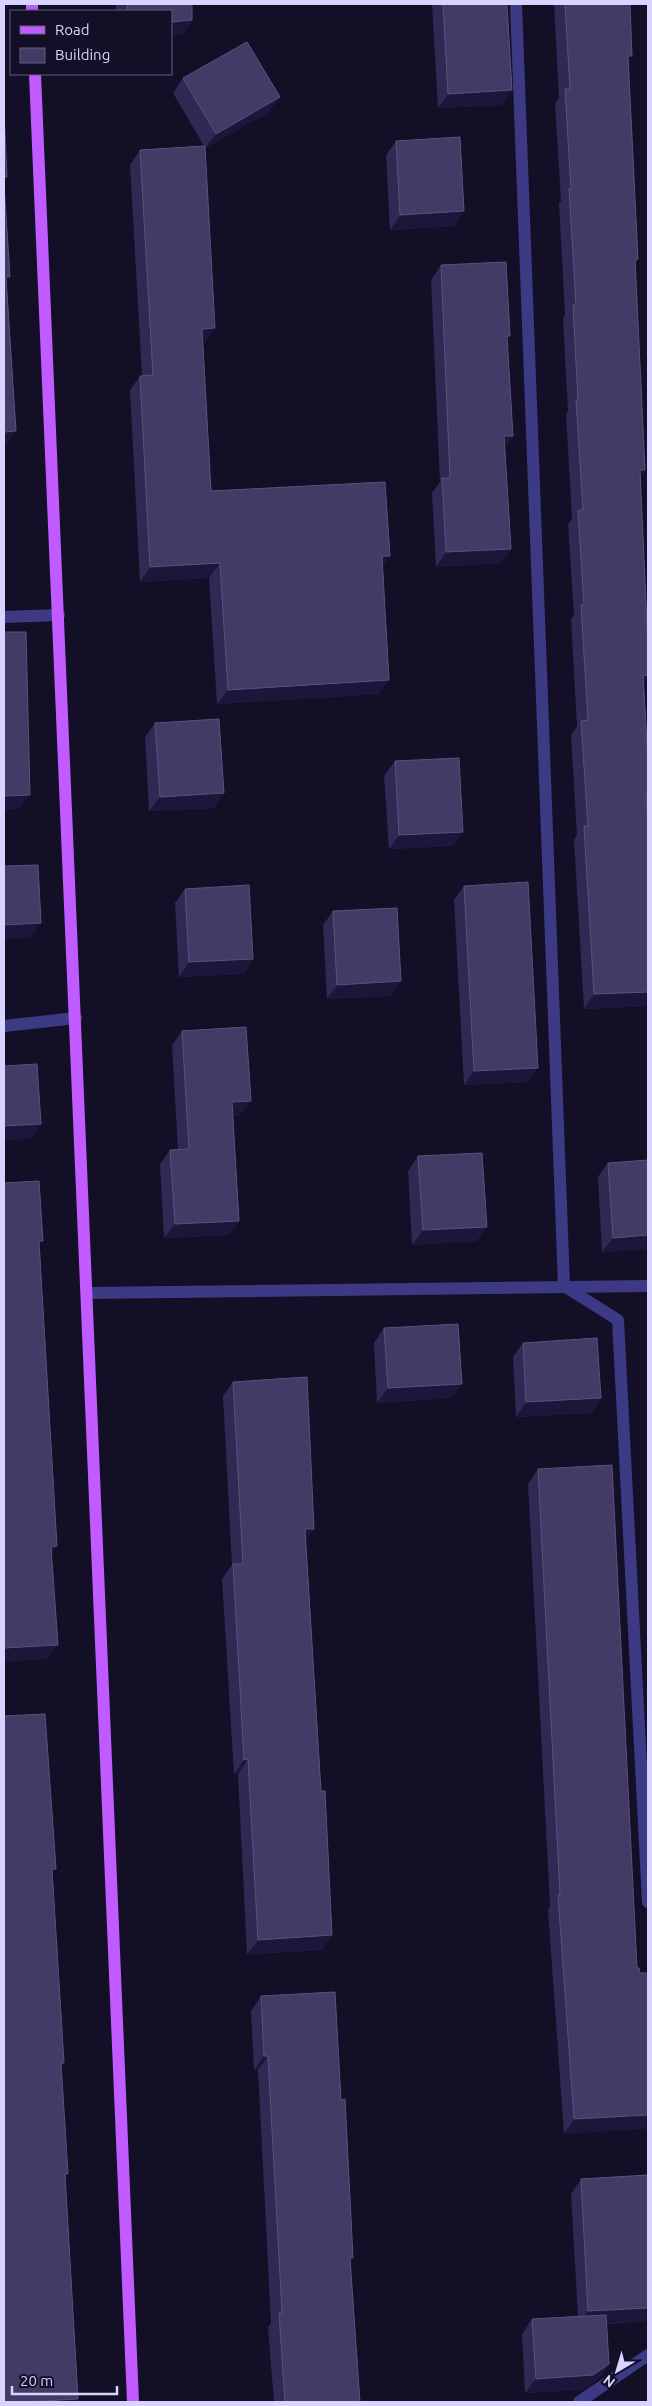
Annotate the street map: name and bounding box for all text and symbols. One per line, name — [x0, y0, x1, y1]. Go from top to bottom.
legend — [10, 10, 172, 75]
text: Road — [55, 21, 90, 38]
text: Building — [55, 46, 110, 63]
north arrow — [592, 2346, 642, 2396]
scale bar — [12, 2364, 118, 2396]
text: 20 m — [20, 2372, 53, 2389]
text: N — [600, 2372, 618, 2391]

